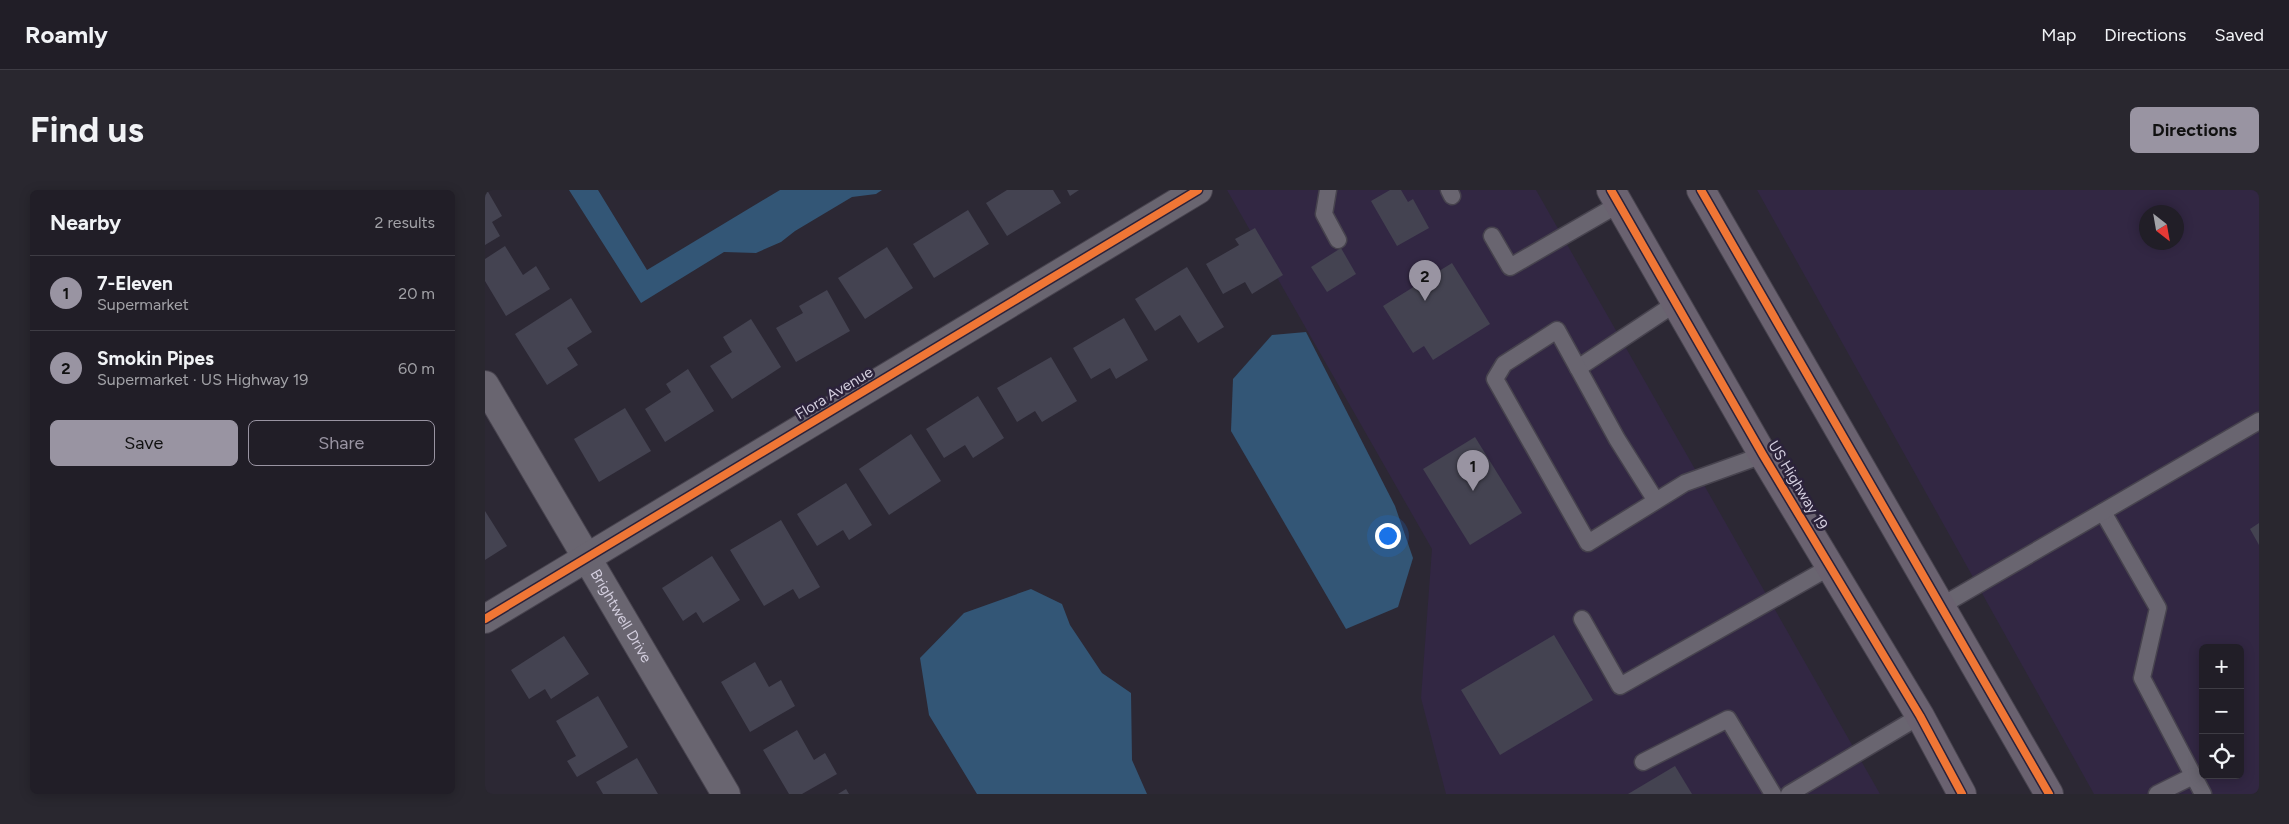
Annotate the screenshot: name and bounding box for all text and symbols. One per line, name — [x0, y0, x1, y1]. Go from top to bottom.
text: Roamly — [25, 20, 108, 49]
text: Map — [2041, 24, 2076, 46]
text: Directions — [2104, 24, 2186, 46]
text: Saved — [2214, 24, 2264, 46]
button: Directions — [2130, 107, 2259, 153]
text: Find us — [30, 109, 144, 151]
north arrow — [2139, 205, 2184, 250]
text: Nearby — [50, 210, 121, 235]
text: 2 results — [375, 213, 435, 232]
pin: 2 — [1409, 260, 1441, 301]
text: 7-Eleven — [97, 272, 173, 295]
text: 1 — [63, 284, 69, 303]
text: 20 m — [398, 284, 435, 303]
text: Supermarket — [97, 295, 189, 314]
text: Smokin Pipes — [97, 347, 214, 370]
text: 2 — [61, 359, 71, 378]
text: 60 m — [398, 359, 435, 378]
street label: Flora Avenue — [792, 363, 876, 423]
text: Supermarket · US Highway 19 — [97, 370, 308, 389]
button: Save — [50, 420, 238, 466]
button: Share — [248, 420, 435, 466]
street label: US Highway 19 — [1764, 437, 1832, 533]
pin: 1 — [1457, 450, 1489, 491]
your location — [1375, 523, 1401, 549]
street label: Brightwell Drive — [587, 566, 656, 666]
map controls — [2199, 644, 2244, 779]
button: + — [2199, 644, 2244, 689]
button: − — [2199, 689, 2244, 734]
button: locate — [2199, 734, 2244, 779]

